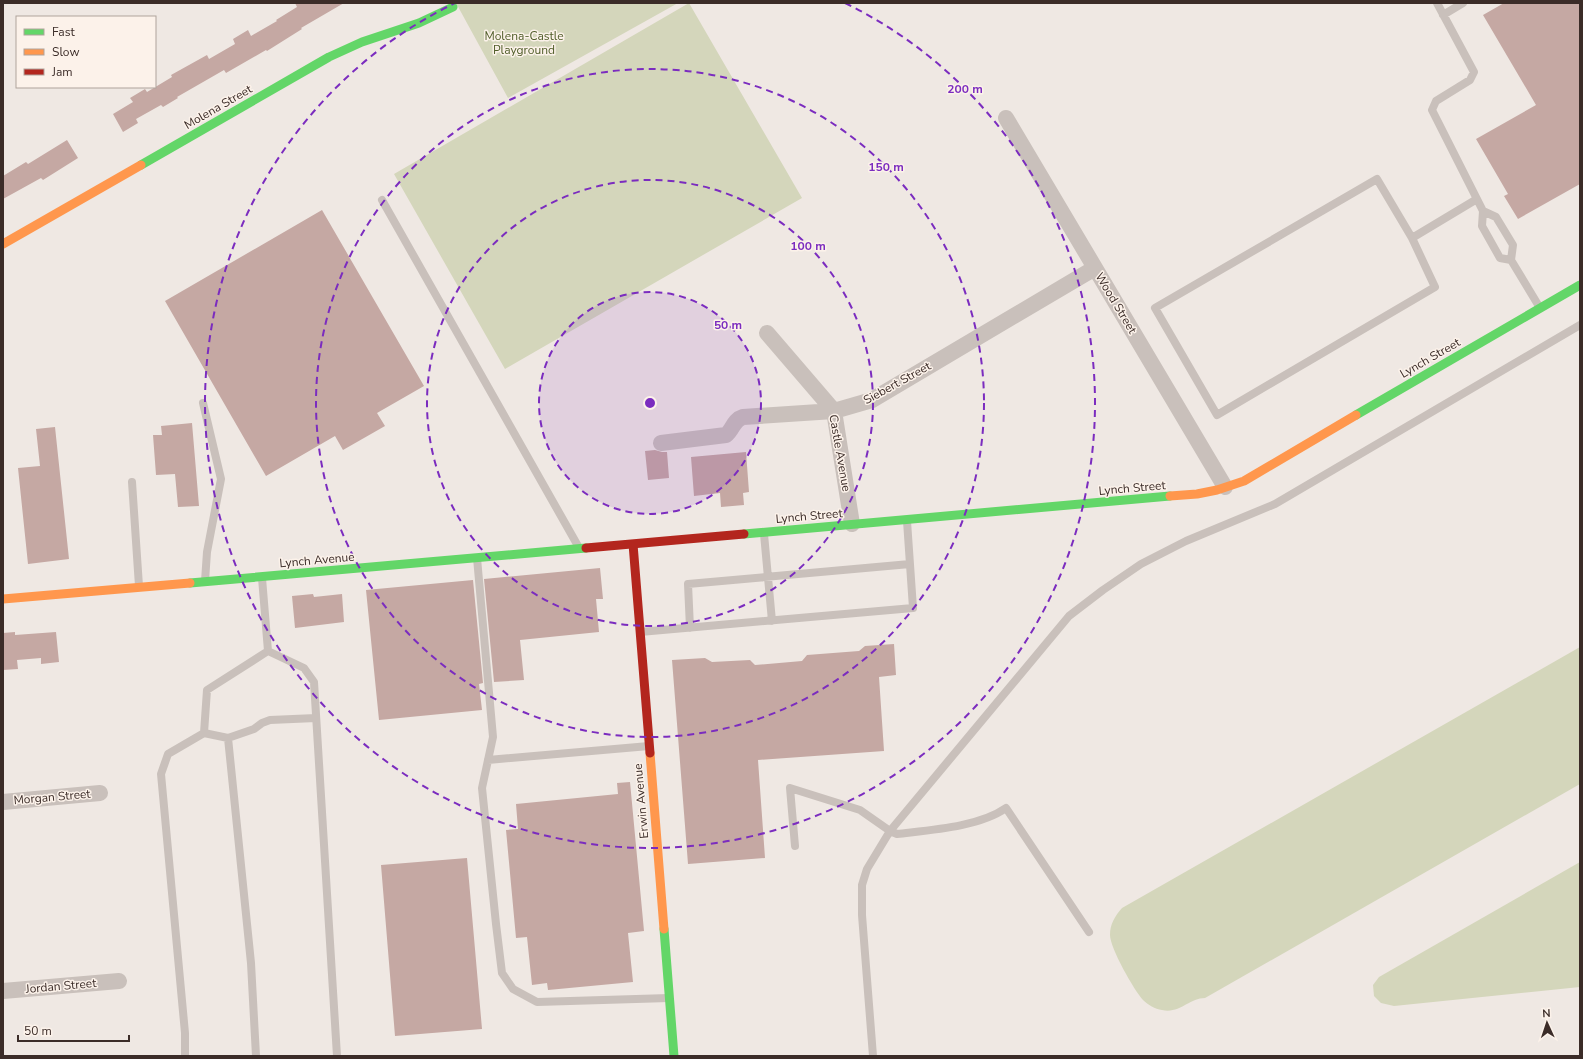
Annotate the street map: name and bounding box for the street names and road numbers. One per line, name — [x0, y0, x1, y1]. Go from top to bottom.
street label: Molena Street — [181, 81, 256, 133]
street label: Wood Street — [1091, 269, 1141, 337]
street label: Lynch Street — [1397, 334, 1464, 382]
street label: Siebert Street — [861, 358, 934, 408]
street label: Castle Avenue — [825, 413, 855, 493]
street label: Lynch Street — [1098, 477, 1167, 499]
street label: Lynch Street — [775, 505, 844, 527]
street label: Lynch Avenue — [279, 549, 355, 571]
street label: Erwin Avenue — [630, 763, 652, 839]
street label: Morgan Street — [13, 786, 92, 808]
street label: Jordan Street — [24, 975, 98, 997]

